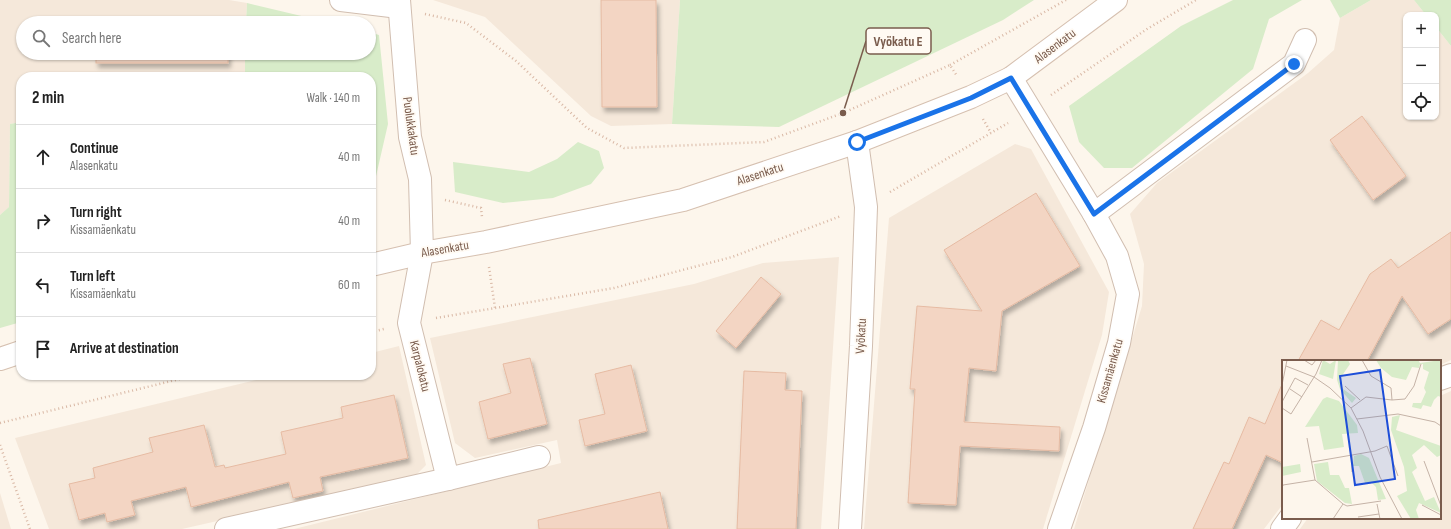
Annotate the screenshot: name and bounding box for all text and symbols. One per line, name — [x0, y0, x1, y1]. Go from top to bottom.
map controls — [1403, 12, 1439, 120]
button: + — [1403, 12, 1439, 48]
search box — [16, 16, 376, 60]
street label: Alasenkatu — [1030, 25, 1079, 67]
icon: search — [30, 27, 52, 49]
callout: Vyökatu E — [866, 28, 931, 54]
text: Search here — [62, 29, 122, 48]
text: Vyökatu E — [873, 33, 923, 50]
button: − — [1403, 48, 1439, 84]
route end — [1285, 55, 1303, 73]
button: locate — [1403, 84, 1439, 120]
text: 2 min — [32, 88, 64, 108]
text: Walk · 140 m — [307, 90, 360, 106]
street label: Puolukkakatu — [399, 96, 423, 156]
route start — [848, 133, 866, 151]
text: Continue — [70, 139, 119, 158]
icon: ahead — [32, 146, 54, 168]
text: 40 m — [338, 149, 360, 165]
text: Alasenkatu — [70, 158, 118, 174]
street label: Alasenkatu — [734, 159, 785, 189]
text: Turn right — [70, 203, 122, 222]
icon: right — [32, 210, 54, 232]
text: 40 m — [338, 213, 360, 229]
text: Kissamäenkatu — [70, 222, 136, 238]
street label: Alasenkatu — [419, 237, 470, 261]
text: Turn left — [70, 267, 115, 286]
icon: left — [32, 274, 54, 296]
text: 60 m — [338, 277, 360, 293]
text: Kissamäenkatu — [70, 286, 136, 302]
street label: Vyökatu — [852, 318, 870, 354]
street label: Kissamäenkatu — [1093, 337, 1127, 405]
icon: arrive — [32, 338, 54, 360]
text: Arrive at destination — [70, 339, 179, 358]
street label: Karpalokatu — [406, 339, 434, 393]
inset map — [1282, 360, 1441, 519]

